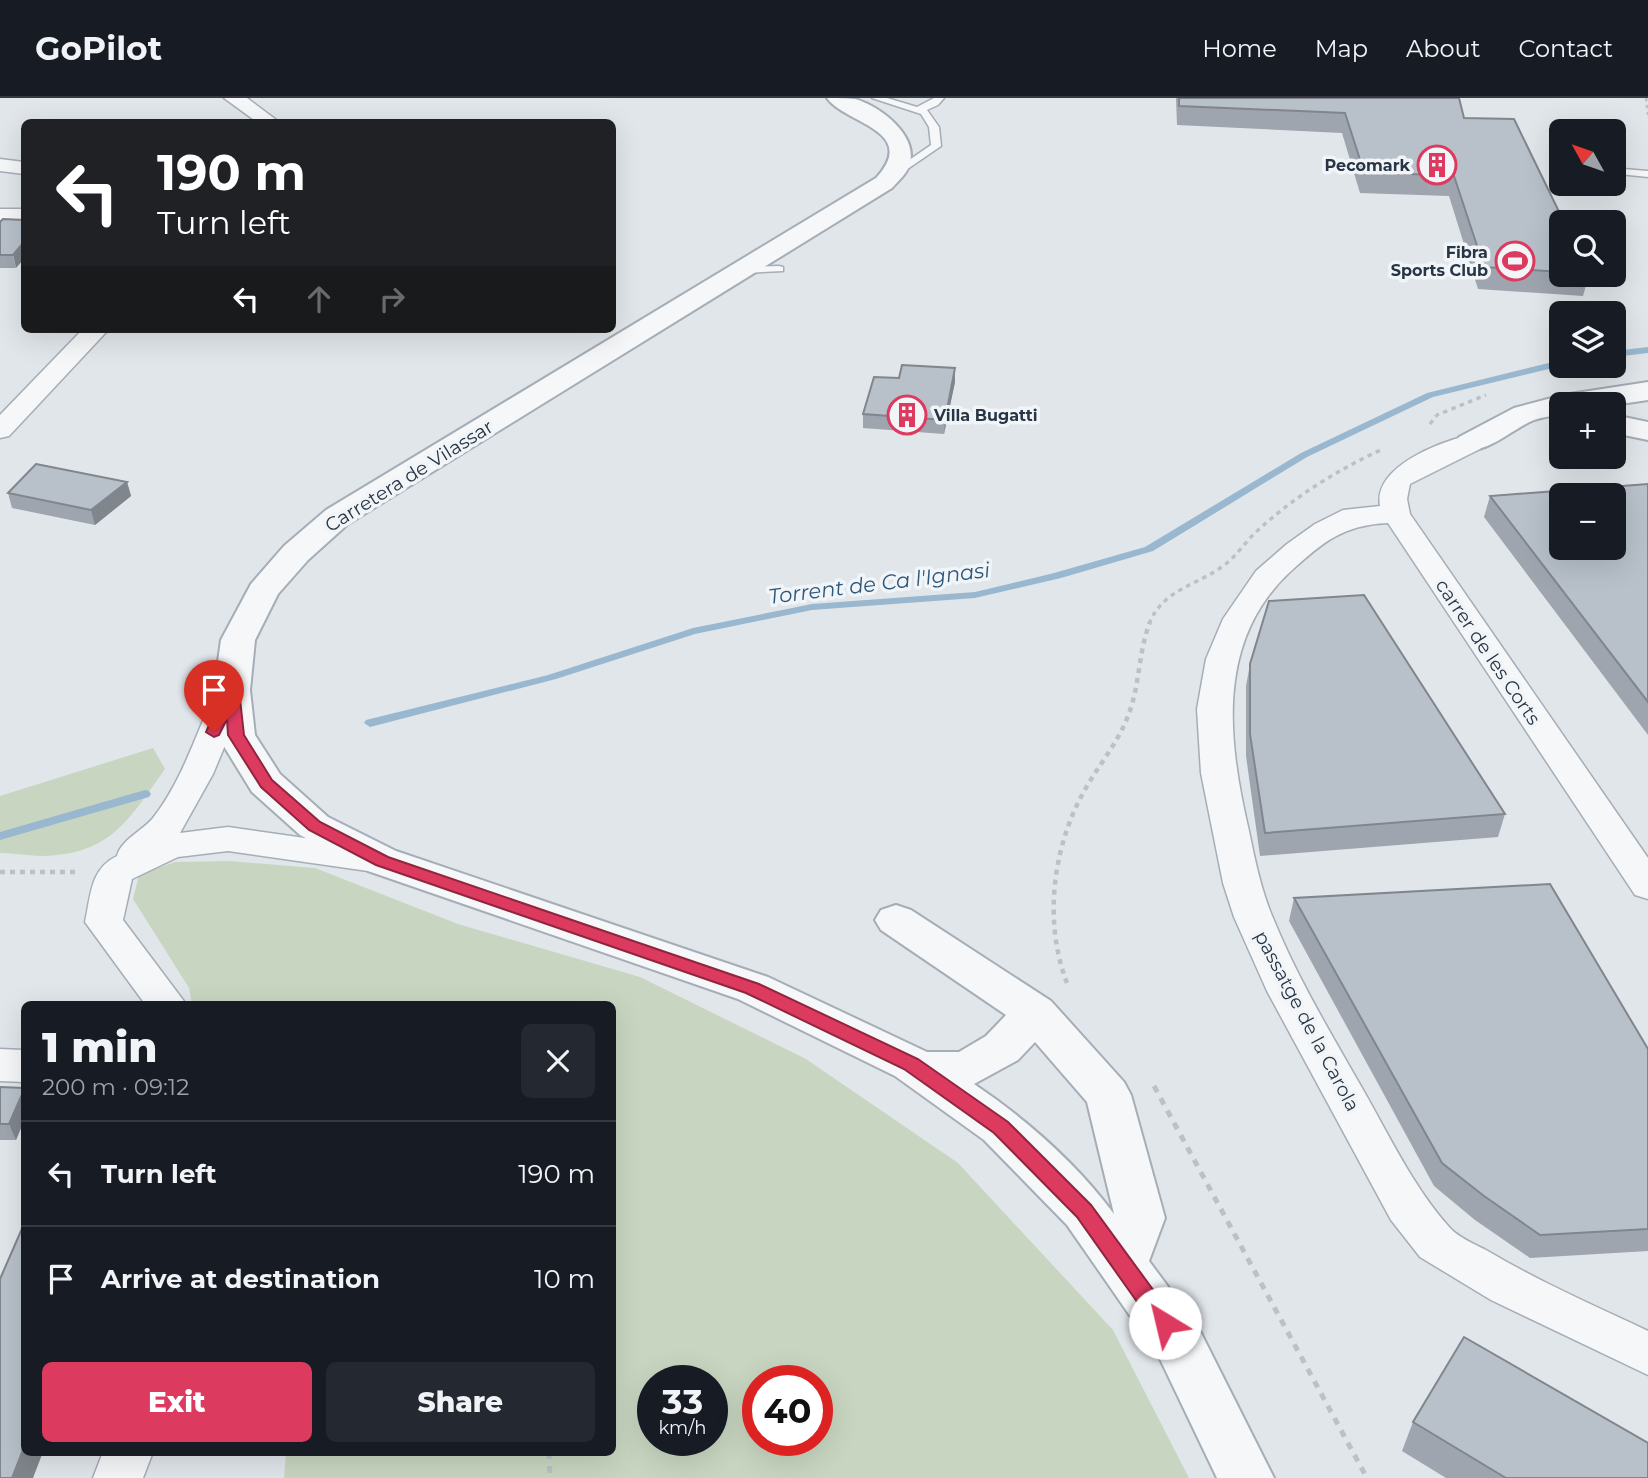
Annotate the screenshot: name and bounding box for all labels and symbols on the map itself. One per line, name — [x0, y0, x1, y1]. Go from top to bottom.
north arrow — [1549, 119, 1626, 196]
building icon: Pecomark — [1416, 144, 1458, 186]
place label: Pecomark — [1325, 156, 1411, 175]
sports icon: Fibra Sports Club — [1494, 240, 1536, 282]
place label: Fibra Sports Club — [1391, 243, 1488, 280]
building icon: Villa Bugatti — [886, 394, 928, 436]
place label: Villa Bugatti — [933, 406, 1038, 425]
street label: Carretera de Vilassar — [321, 415, 497, 537]
water label: Torrent de Ca l'Ignasi — [767, 557, 992, 609]
street label: carrer de les Corts — [1431, 575, 1545, 729]
pin — [184, 660, 244, 732]
street label: passatge de la Carola — [1250, 927, 1364, 1115]
position arrow — [1128, 1286, 1202, 1360]
speed limit sign: 40 — [742, 1365, 833, 1456]

